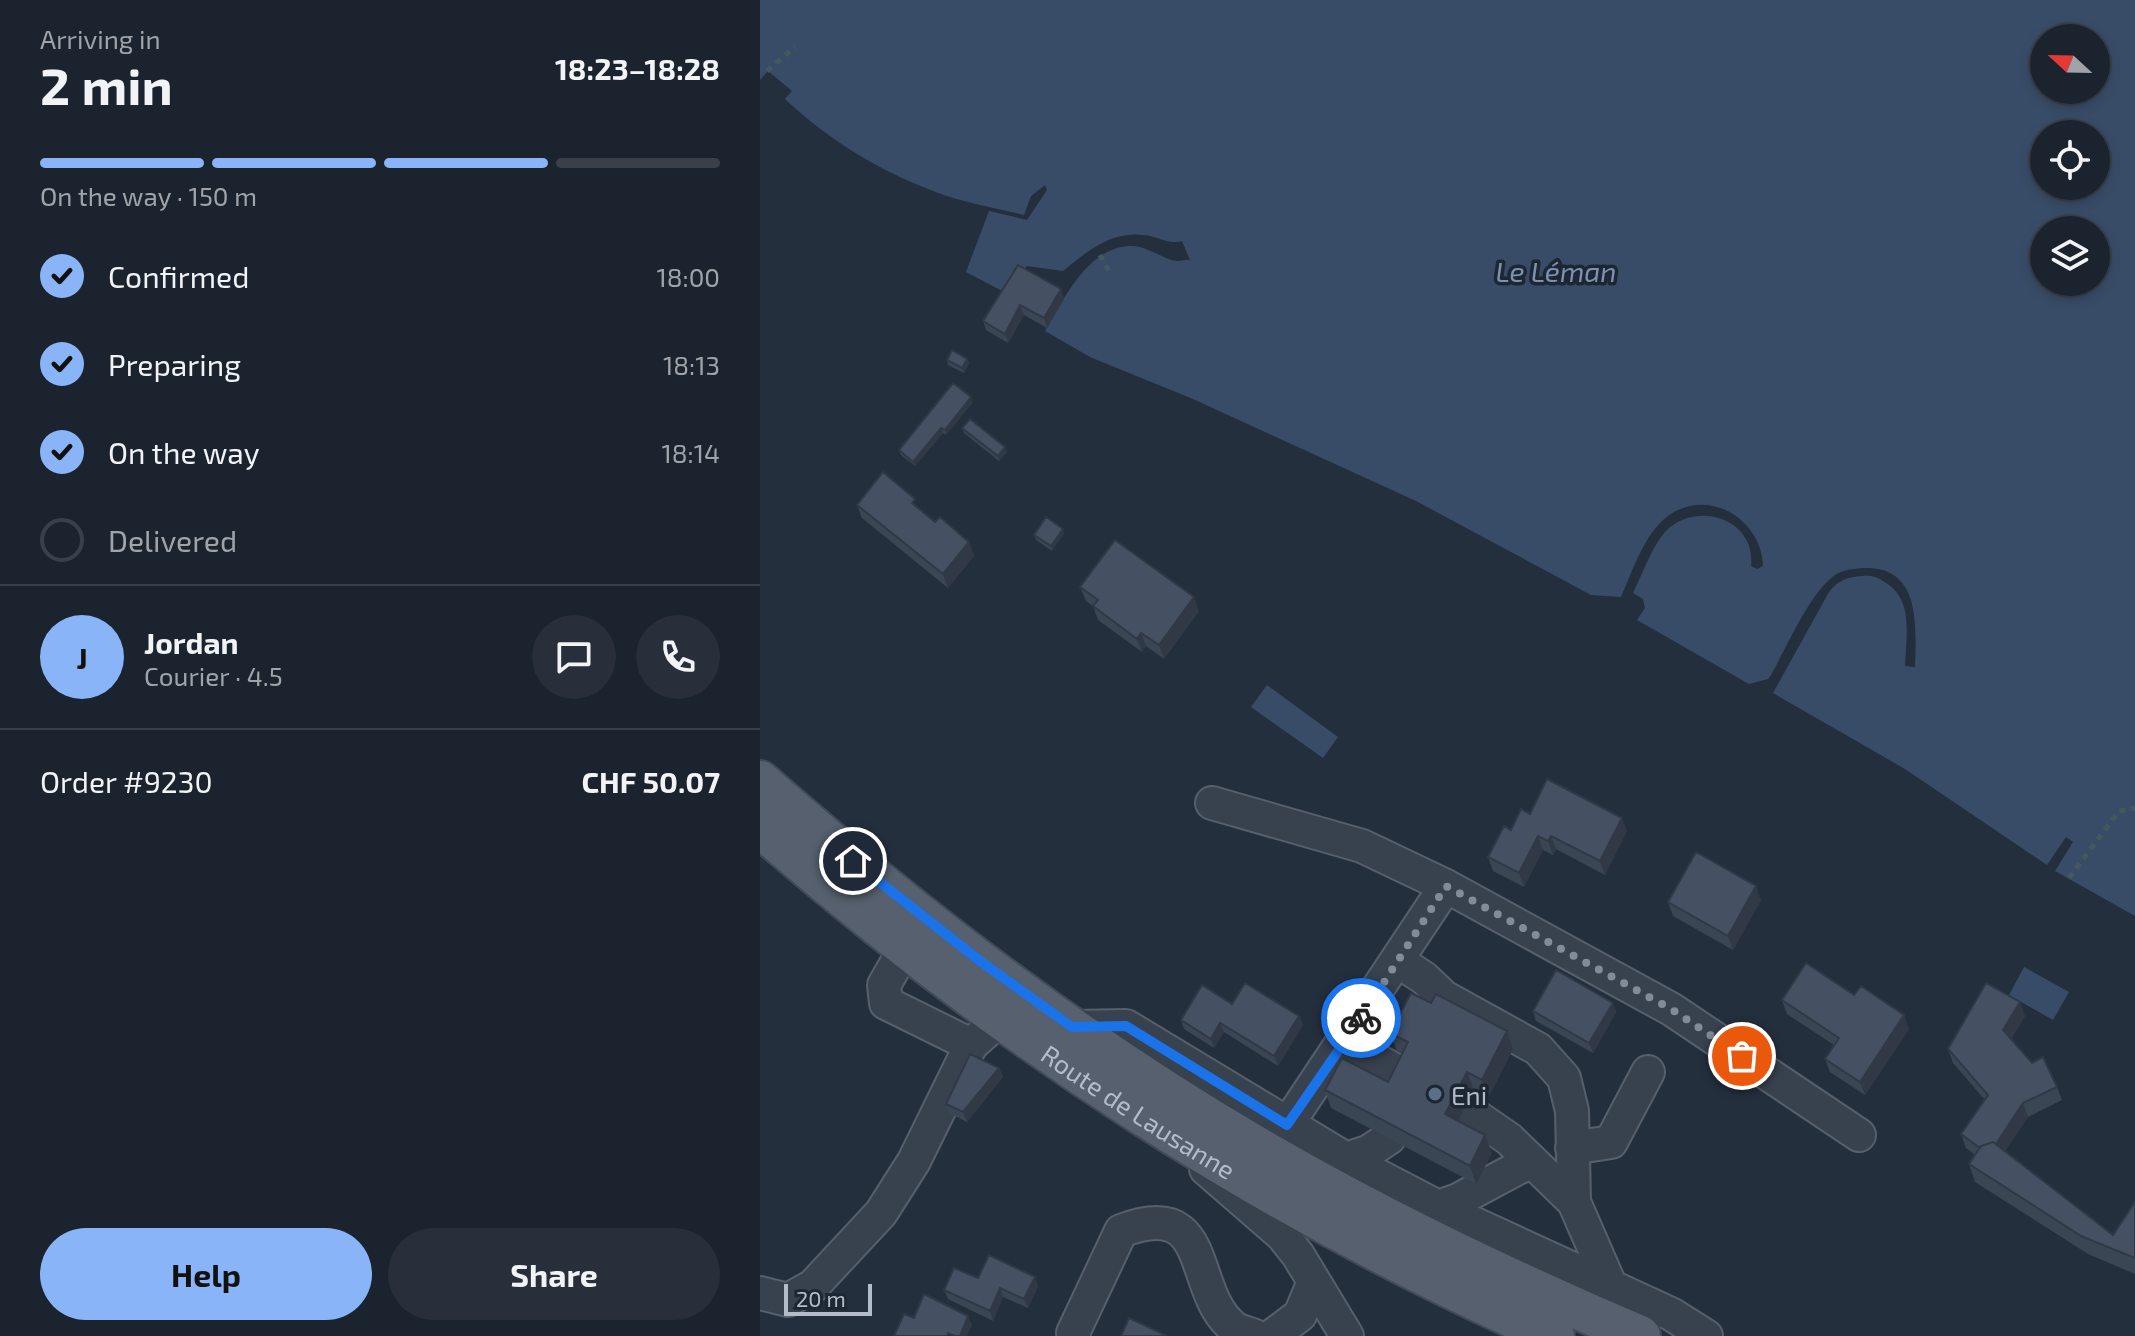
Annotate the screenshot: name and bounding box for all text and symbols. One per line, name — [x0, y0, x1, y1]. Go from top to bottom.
text: Arriving in — [40, 23, 161, 54]
north arrow — [2030, 24, 2110, 104]
map controls — [2030, 24, 2110, 296]
text: 18:23–18:28 — [555, 50, 720, 86]
text: 2 min — [40, 53, 173, 115]
button: locate — [2030, 120, 2110, 200]
text: On the way · 150 m — [40, 180, 257, 211]
button: layers — [2030, 216, 2110, 296]
icon: check — [40, 254, 84, 298]
water label: Le Léman — [1495, 254, 1617, 288]
text: Confirmed — [108, 258, 249, 294]
text: 18:00 — [656, 261, 720, 292]
icon: check — [40, 342, 84, 386]
text: Preparing — [108, 346, 241, 382]
text: 18:13 — [663, 349, 720, 380]
icon: check — [40, 430, 84, 474]
text: On the way — [108, 434, 260, 470]
text: 18:14 — [661, 437, 720, 468]
text: Delivered — [108, 522, 237, 558]
button: chat — [532, 615, 616, 699]
button: phone — [636, 615, 720, 699]
text: Jordan — [144, 624, 239, 660]
text: J — [76, 639, 88, 675]
text: Courier · 4.5 — [144, 660, 283, 691]
text: Order #9230 — [40, 763, 213, 799]
text: CHF 50.07 — [581, 763, 720, 799]
pin — [819, 827, 887, 895]
icon: home — [831, 839, 875, 883]
courier — [1321, 978, 1401, 1058]
icon: bike — [1339, 996, 1383, 1040]
pin — [1708, 1022, 1776, 1090]
icon: bag — [1720, 1034, 1764, 1078]
street label: Route de Lausanne — [1036, 1037, 1241, 1184]
place label: Eni — [1451, 1079, 1487, 1110]
marker: Eni — [1426, 1085, 1444, 1103]
button: Help — [40, 1228, 372, 1320]
button: Share — [388, 1228, 720, 1320]
scale bar — [784, 1280, 872, 1316]
text: 20 m — [796, 1285, 846, 1311]

